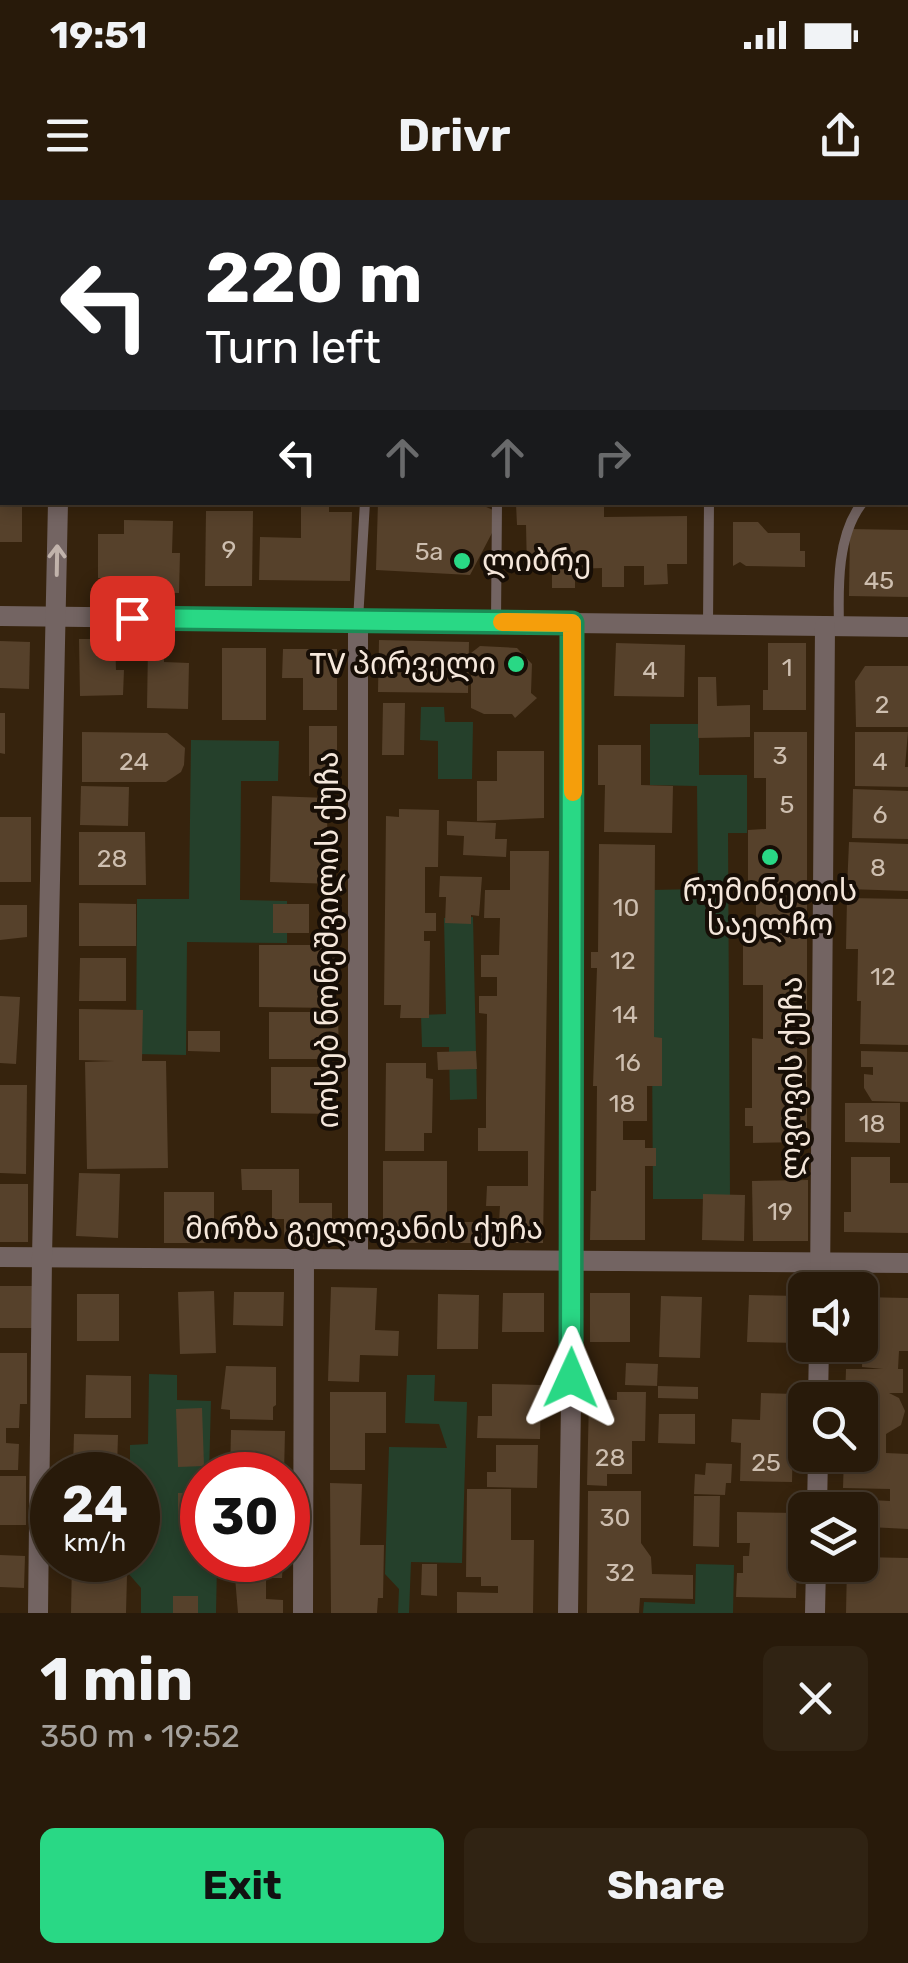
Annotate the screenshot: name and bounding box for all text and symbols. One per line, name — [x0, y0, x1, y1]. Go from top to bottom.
text: 19:51 — [50, 12, 148, 58]
icon: menu — [40, 108, 95, 163]
icon: share — [813, 108, 868, 163]
text: Drivr — [398, 109, 510, 162]
text: 220 m — [205, 237, 423, 320]
icon: left — [40, 240, 170, 370]
text: Turn left — [205, 321, 381, 374]
icon: left — [270, 430, 325, 485]
icon: ahead — [375, 430, 430, 485]
icon: ahead — [480, 430, 535, 485]
icon: right — [585, 430, 640, 485]
house number: 9 — [222, 535, 236, 564]
house number: 5a — [415, 537, 443, 566]
place label: ლიბრე — [482, 543, 591, 579]
one-way arrow — [48, 544, 66, 576]
marker: ლიბრე — [451, 550, 473, 572]
house number: 45 — [864, 566, 894, 595]
pin — [90, 576, 175, 661]
icon: arrive — [105, 591, 160, 646]
place label: TV პირველი — [309, 646, 496, 682]
marker: TV პირველი — [505, 653, 527, 675]
house number: 1 — [782, 653, 792, 682]
house number: 4 — [642, 656, 658, 685]
house number: 2 — [875, 690, 889, 719]
house number: 3 — [772, 741, 788, 770]
house number: 24 — [119, 747, 149, 776]
house number: 4 — [872, 747, 888, 776]
street label: იოსებ ნონეშვილის ქუჩა — [310, 751, 346, 1129]
house number: 5 — [780, 790, 794, 819]
house number: 6 — [872, 800, 888, 829]
house number: 28 — [97, 844, 127, 873]
marker: რუმინეთის საელჩო — [759, 846, 781, 868]
house number: 8 — [870, 853, 886, 882]
place label: რუმინეთის საელჩო — [683, 873, 857, 943]
house number: 10 — [613, 893, 639, 922]
house number: 12 — [610, 946, 636, 975]
house number: 12 — [870, 962, 896, 991]
street label: ლვოვის ქუჩა — [774, 976, 810, 1180]
house number: 14 — [612, 1000, 638, 1029]
house number: 16 — [615, 1048, 641, 1077]
house number: 18 — [609, 1089, 635, 1118]
house number: 18 — [859, 1109, 885, 1138]
house number: 19 — [767, 1197, 793, 1226]
street label: მირზა გელოვანის ქუჩა — [185, 1211, 543, 1247]
map controls — [788, 1272, 878, 1582]
button: sound — [788, 1272, 878, 1362]
position arrow — [519, 1326, 623, 1430]
button: search — [788, 1382, 878, 1472]
house number: 28 — [595, 1443, 625, 1472]
house number: 25 — [751, 1448, 781, 1477]
speed limit sign: 30 — [180, 1452, 310, 1582]
text: 24 — [62, 1475, 128, 1535]
button: layers — [788, 1492, 878, 1582]
house number: 30 — [600, 1503, 630, 1532]
text: km/h — [64, 1528, 126, 1557]
house number: 32 — [605, 1558, 635, 1587]
text: 1 min — [40, 1644, 193, 1715]
button: close — [763, 1646, 868, 1751]
text: 350 m · 19:52 — [40, 1717, 240, 1755]
button: Exit — [40, 1828, 444, 1943]
button: Share — [464, 1828, 868, 1943]

